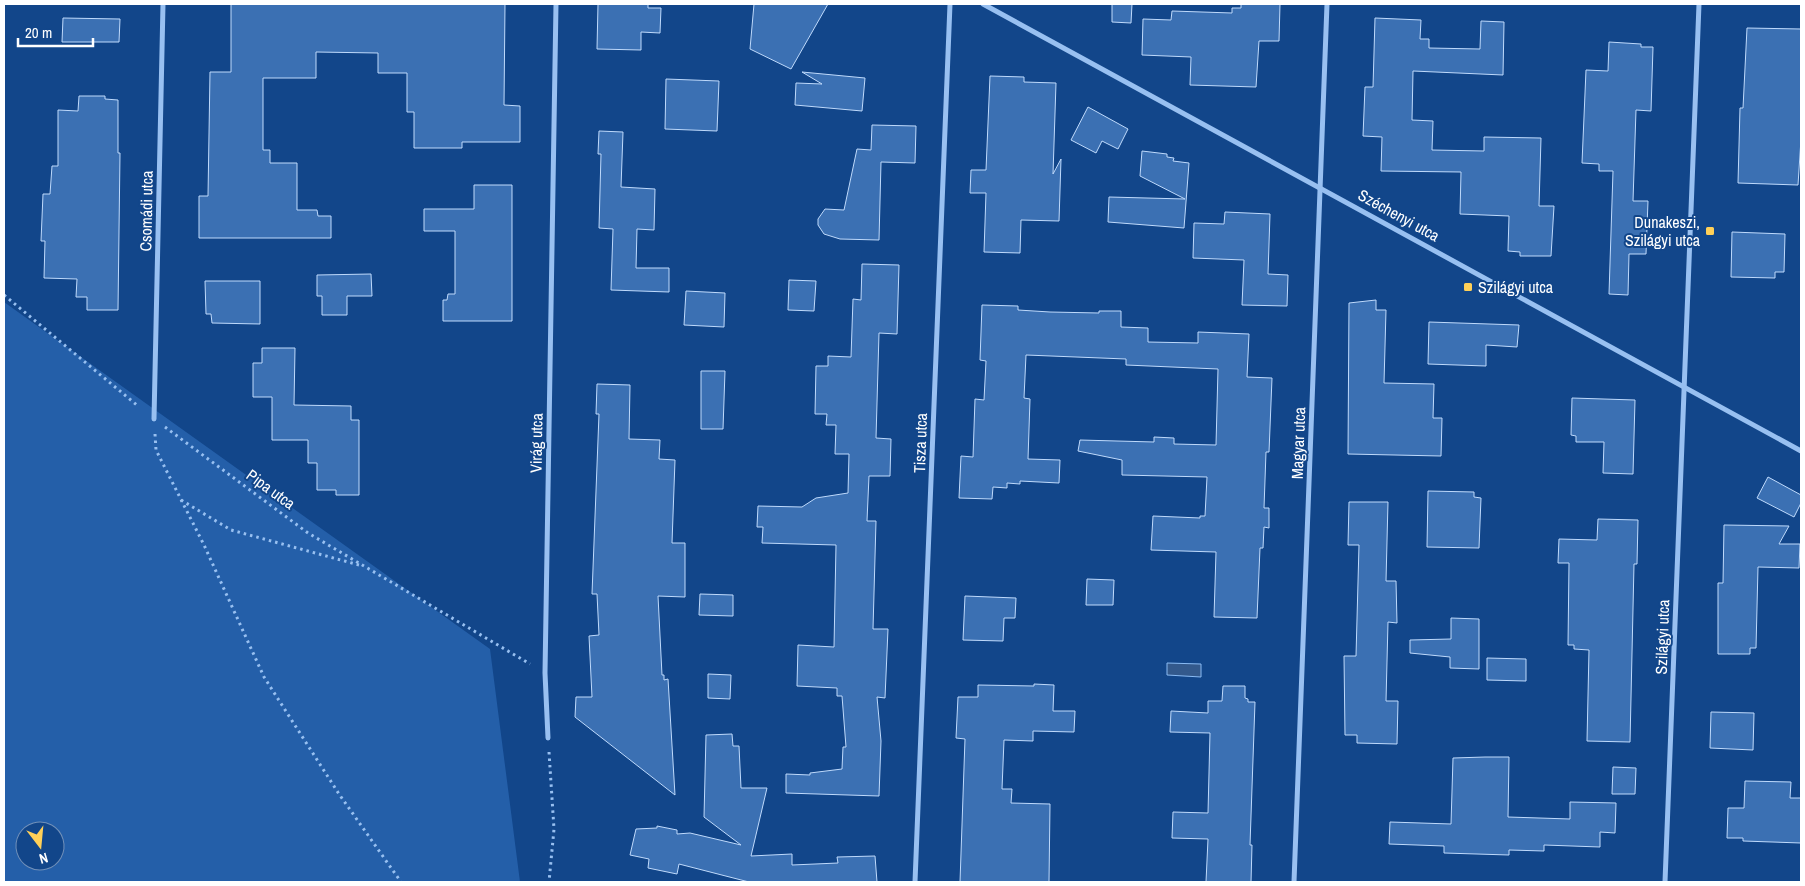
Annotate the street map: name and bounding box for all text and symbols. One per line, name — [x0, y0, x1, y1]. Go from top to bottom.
scale bar — [18, 15, 92, 47]
text: 20 m — [25, 22, 52, 43]
street label: Csomádi utca — [134, 170, 158, 252]
street label: Széchenyi utca — [1354, 184, 1444, 247]
place label: Dunakeszi, Szilágyi utca — [1625, 211, 1701, 251]
marker: Dunakeszi, Szilágyi utca — [1704, 225, 1716, 237]
place label: Szilágyi utca — [1478, 276, 1554, 298]
marker: Szilágyi utca — [1462, 281, 1474, 293]
street label: Magyar utca — [1286, 406, 1310, 479]
street label: Virág utca — [524, 412, 548, 473]
street label: Tisza utca — [908, 412, 932, 473]
street label: Pipa utca — [242, 464, 300, 515]
street label: Szilágyi utca — [1650, 598, 1674, 675]
north arrow — [15, 821, 65, 871]
text: N — [37, 849, 50, 868]

